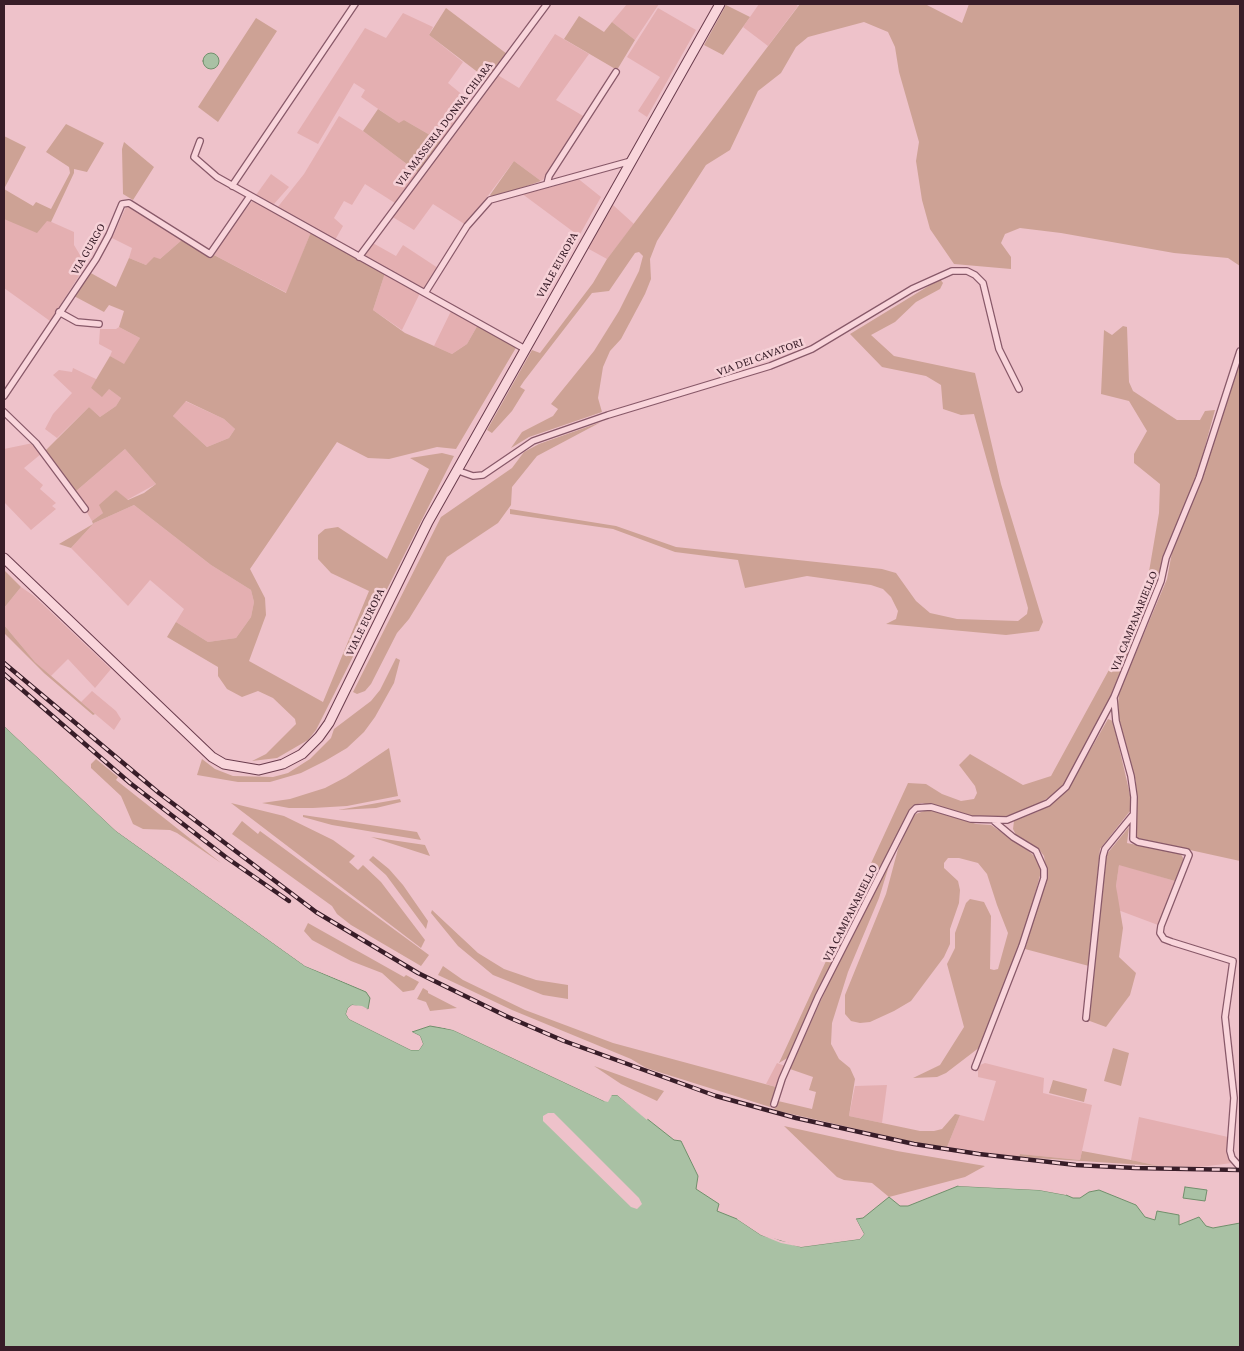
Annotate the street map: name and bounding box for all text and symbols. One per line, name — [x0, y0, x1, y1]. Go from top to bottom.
street label: VIA MASSERIA DONNA CHIARA — [392, 59, 496, 189]
street label: VIA GURGO — [67, 221, 109, 277]
street label: VIALE EUROPA — [533, 229, 581, 301]
street label: VIA DEI CAVATORI — [715, 335, 805, 379]
street label: VIA CAMPANARIELLO — [1107, 569, 1161, 673]
street label: VIALE EUROPA — [342, 586, 388, 658]
street label: VIA CAMPANARIELLO — [819, 862, 881, 964]

